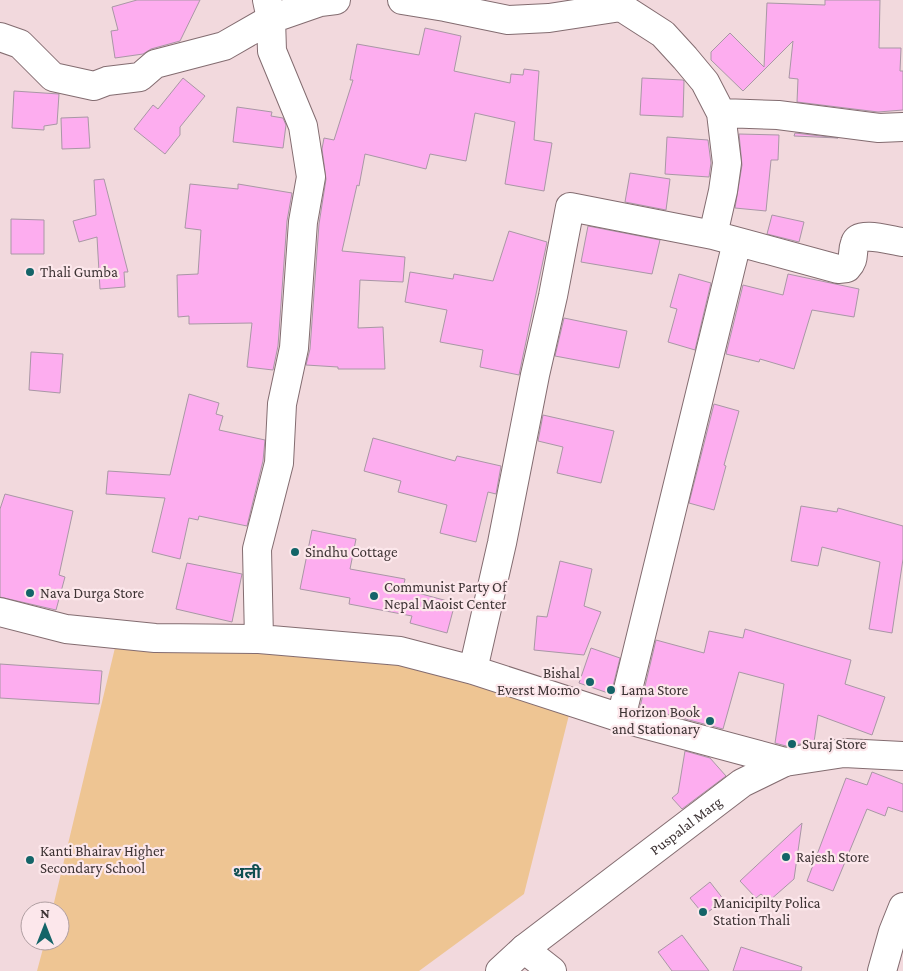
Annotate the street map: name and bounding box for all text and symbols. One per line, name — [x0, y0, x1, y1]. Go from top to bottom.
place label: Thali Gumba — [40, 264, 118, 280]
marker: Thali Gumba — [24, 266, 36, 278]
place label: Sindhu Cottage — [305, 544, 398, 561]
marker: Sindhu Cottage — [289, 546, 301, 558]
place label: Communist Party Of Nepal Maoist Center — [384, 579, 508, 613]
place label: Nava Durga Store — [40, 585, 144, 602]
marker: Nava Durga Store — [24, 587, 36, 599]
marker: Communist Party Of Nepal Maoist Center — [368, 590, 380, 602]
place label: Bishal Everst Mo:mo — [497, 665, 580, 698]
marker: Bishal Everst Mo:mo — [584, 676, 596, 688]
place label: Lama Store — [621, 682, 689, 698]
marker: Lama Store — [605, 684, 617, 696]
place label: Horizon Book and Stationary — [612, 704, 701, 738]
marker: Horizon Book and Stationary — [704, 715, 716, 727]
place label: Suraj Store — [802, 736, 867, 753]
marker: Suraj Store — [786, 738, 798, 750]
street label: Puspalal Marg — [647, 793, 725, 858]
place label: Kanti Bhairav Higher Secondary School — [40, 843, 166, 877]
place label: Rajesh Store — [796, 849, 869, 866]
marker: Rajesh Store — [780, 851, 792, 863]
marker: Kanti Bhairav Higher Secondary School — [24, 854, 36, 866]
district label: थली — [233, 864, 261, 881]
place label: Manicipilty Polica Station Thali — [713, 895, 821, 928]
north arrow — [20, 901, 70, 951]
text: N — [40, 905, 50, 921]
marker: Manicipilty Polica Station Thali — [697, 906, 709, 918]

